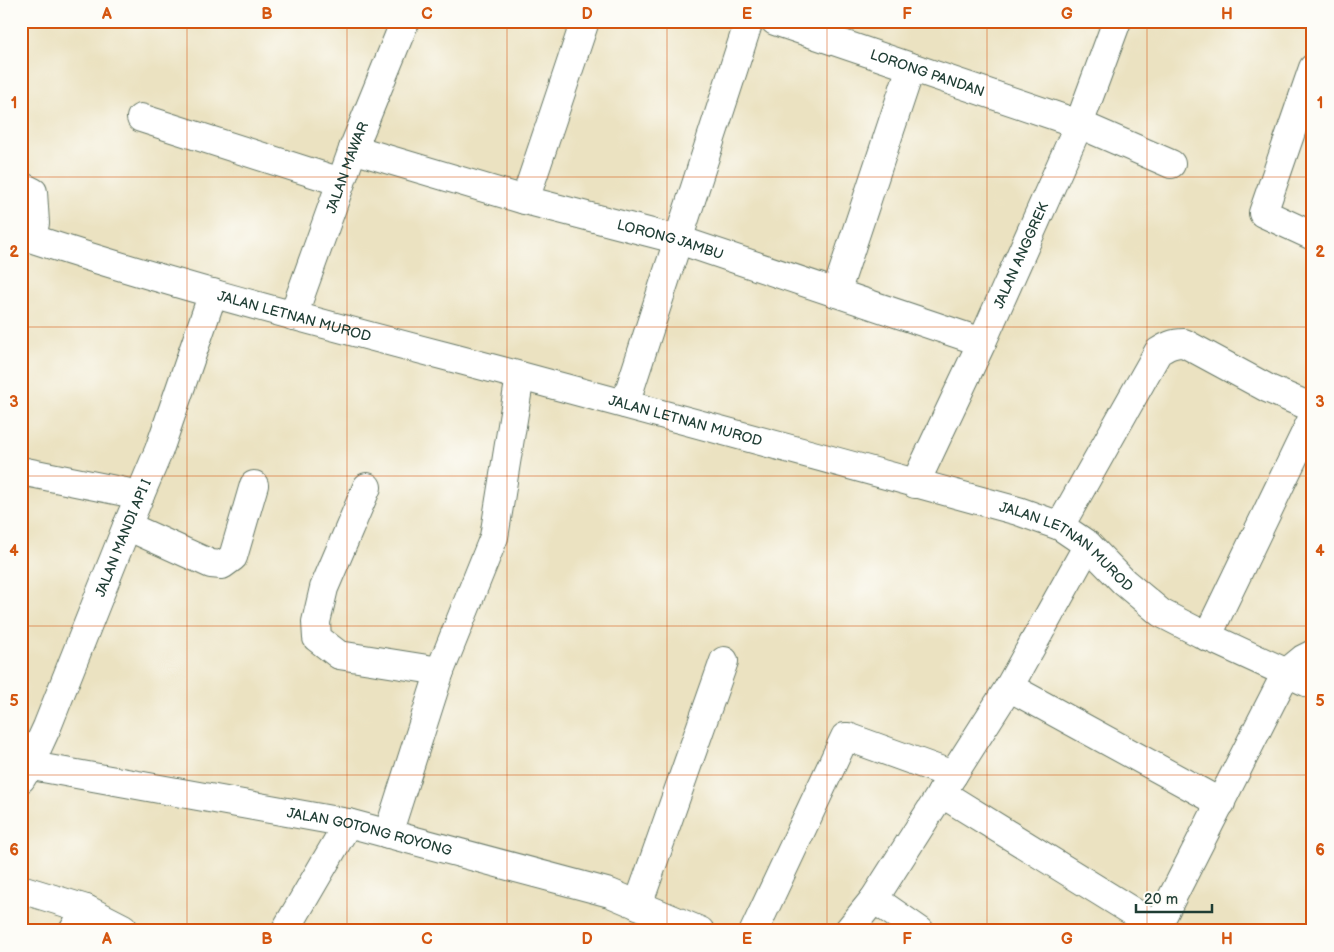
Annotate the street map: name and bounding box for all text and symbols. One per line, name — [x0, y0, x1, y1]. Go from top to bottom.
text: A — [101, 5, 112, 24]
text: B — [261, 5, 273, 24]
text: C — [421, 5, 433, 24]
text: D — [581, 5, 593, 24]
text: E — [742, 5, 752, 24]
text: F — [902, 5, 912, 24]
text: G — [1061, 5, 1073, 24]
text: H — [1221, 5, 1233, 24]
street label: LORONG PANDAN — [868, 45, 987, 100]
text: 1 — [11, 94, 17, 113]
text: 1 — [1317, 94, 1323, 113]
street label: JALAN MAWAR — [322, 119, 372, 215]
street label: JALAN ANGGREK — [990, 199, 1052, 311]
street label: LORONG JAMBU — [615, 216, 726, 263]
text: 2 — [9, 243, 19, 262]
text: 2 — [1315, 243, 1325, 262]
street label: JALAN LETNAN MUROD — [216, 287, 373, 345]
street label: JALAN LETNAN MUROD — [607, 391, 764, 449]
text: 3 — [9, 393, 19, 412]
text: 3 — [1315, 393, 1325, 412]
street label: JALAN MANDI API I — [91, 476, 154, 599]
street label: JALAN LETNAN MUROD — [998, 498, 1137, 595]
text: 4 — [9, 542, 19, 561]
text: 4 — [1315, 542, 1325, 561]
text: 5 — [9, 692, 19, 711]
text: 5 — [1315, 692, 1325, 711]
street label: JALAN GOTONG ROYONG — [286, 804, 454, 859]
text: 6 — [9, 841, 19, 860]
text: 6 — [1315, 841, 1325, 860]
scale bar — [1136, 882, 1213, 914]
text: 20 m — [1144, 890, 1178, 909]
text: A — [101, 930, 112, 949]
text: B — [261, 930, 273, 949]
text: C — [421, 930, 433, 949]
text: D — [581, 930, 593, 949]
text: E — [742, 930, 752, 949]
text: F — [902, 930, 912, 949]
text: G — [1061, 930, 1073, 949]
text: H — [1221, 930, 1233, 949]

